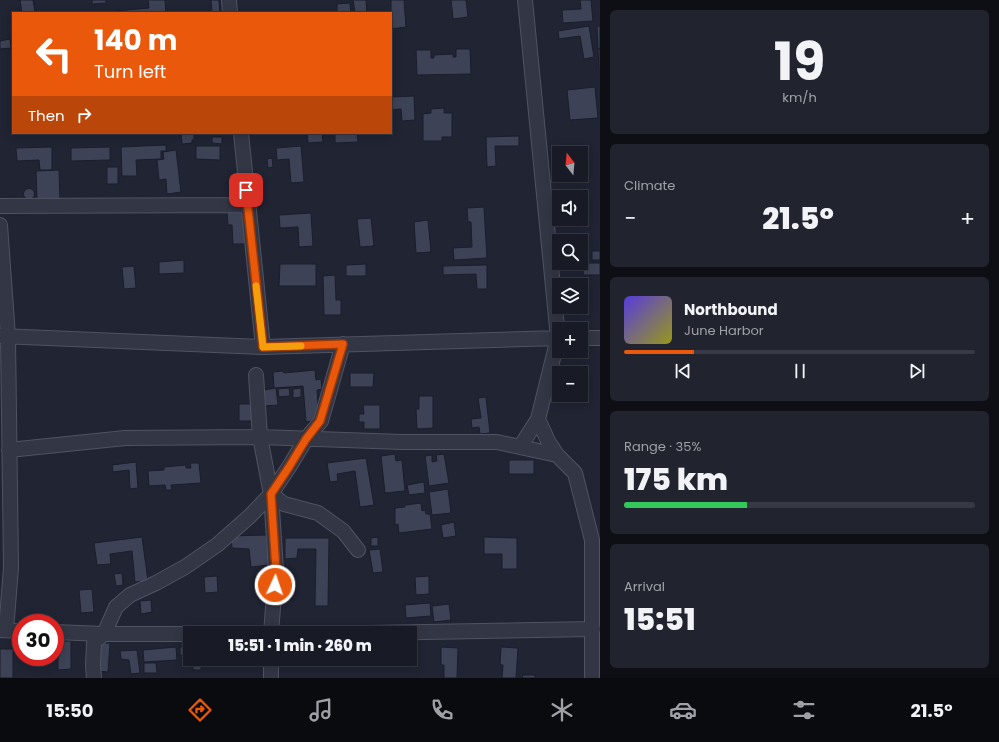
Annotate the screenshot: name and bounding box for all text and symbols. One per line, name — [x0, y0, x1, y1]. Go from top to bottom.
text: 140 m — [94, 21, 177, 60]
text: 19 — [774, 25, 825, 98]
icon: left — [28, 28, 80, 80]
text: Turn left — [94, 59, 166, 84]
text: km/h — [782, 88, 817, 107]
icon: right — [73, 104, 95, 126]
text: Then — [28, 105, 65, 126]
north arrow — [552, 146, 588, 182]
map controls — [552, 146, 588, 402]
pin — [229, 173, 263, 207]
text: Climate — [624, 176, 675, 195]
icon: arrive — [235, 179, 257, 201]
button: sound — [552, 190, 588, 226]
text: 21.5° — [762, 197, 834, 240]
text: − — [624, 203, 636, 234]
text: + — [960, 203, 975, 234]
button: search — [552, 234, 588, 270]
button: layers — [552, 278, 588, 314]
text: Northbound — [684, 299, 778, 320]
text: June Harbor — [684, 321, 764, 340]
button: + — [552, 322, 588, 358]
icon: previous — [672, 360, 694, 382]
icon: pause — [789, 360, 811, 382]
icon: next — [906, 360, 928, 382]
button: − — [552, 366, 588, 402]
text: Range · 35% — [624, 437, 701, 456]
text: 175 km — [624, 458, 728, 501]
position arrow — [254, 564, 296, 606]
text: Arrival — [624, 577, 665, 596]
text: 15:51 — [624, 598, 696, 641]
speed limit sign: 30 — [12, 614, 64, 666]
text: 15:51 · 1 min · 260 m — [228, 635, 372, 656]
icon: directions — [186, 696, 214, 724]
icon: music — [307, 696, 335, 724]
icon: phone — [428, 696, 456, 724]
icon: climate — [548, 696, 576, 724]
icon: car — [669, 696, 697, 724]
icon: filters — [790, 696, 818, 724]
text: 15:50 — [46, 698, 93, 723]
text: 21.5° — [910, 698, 953, 723]

